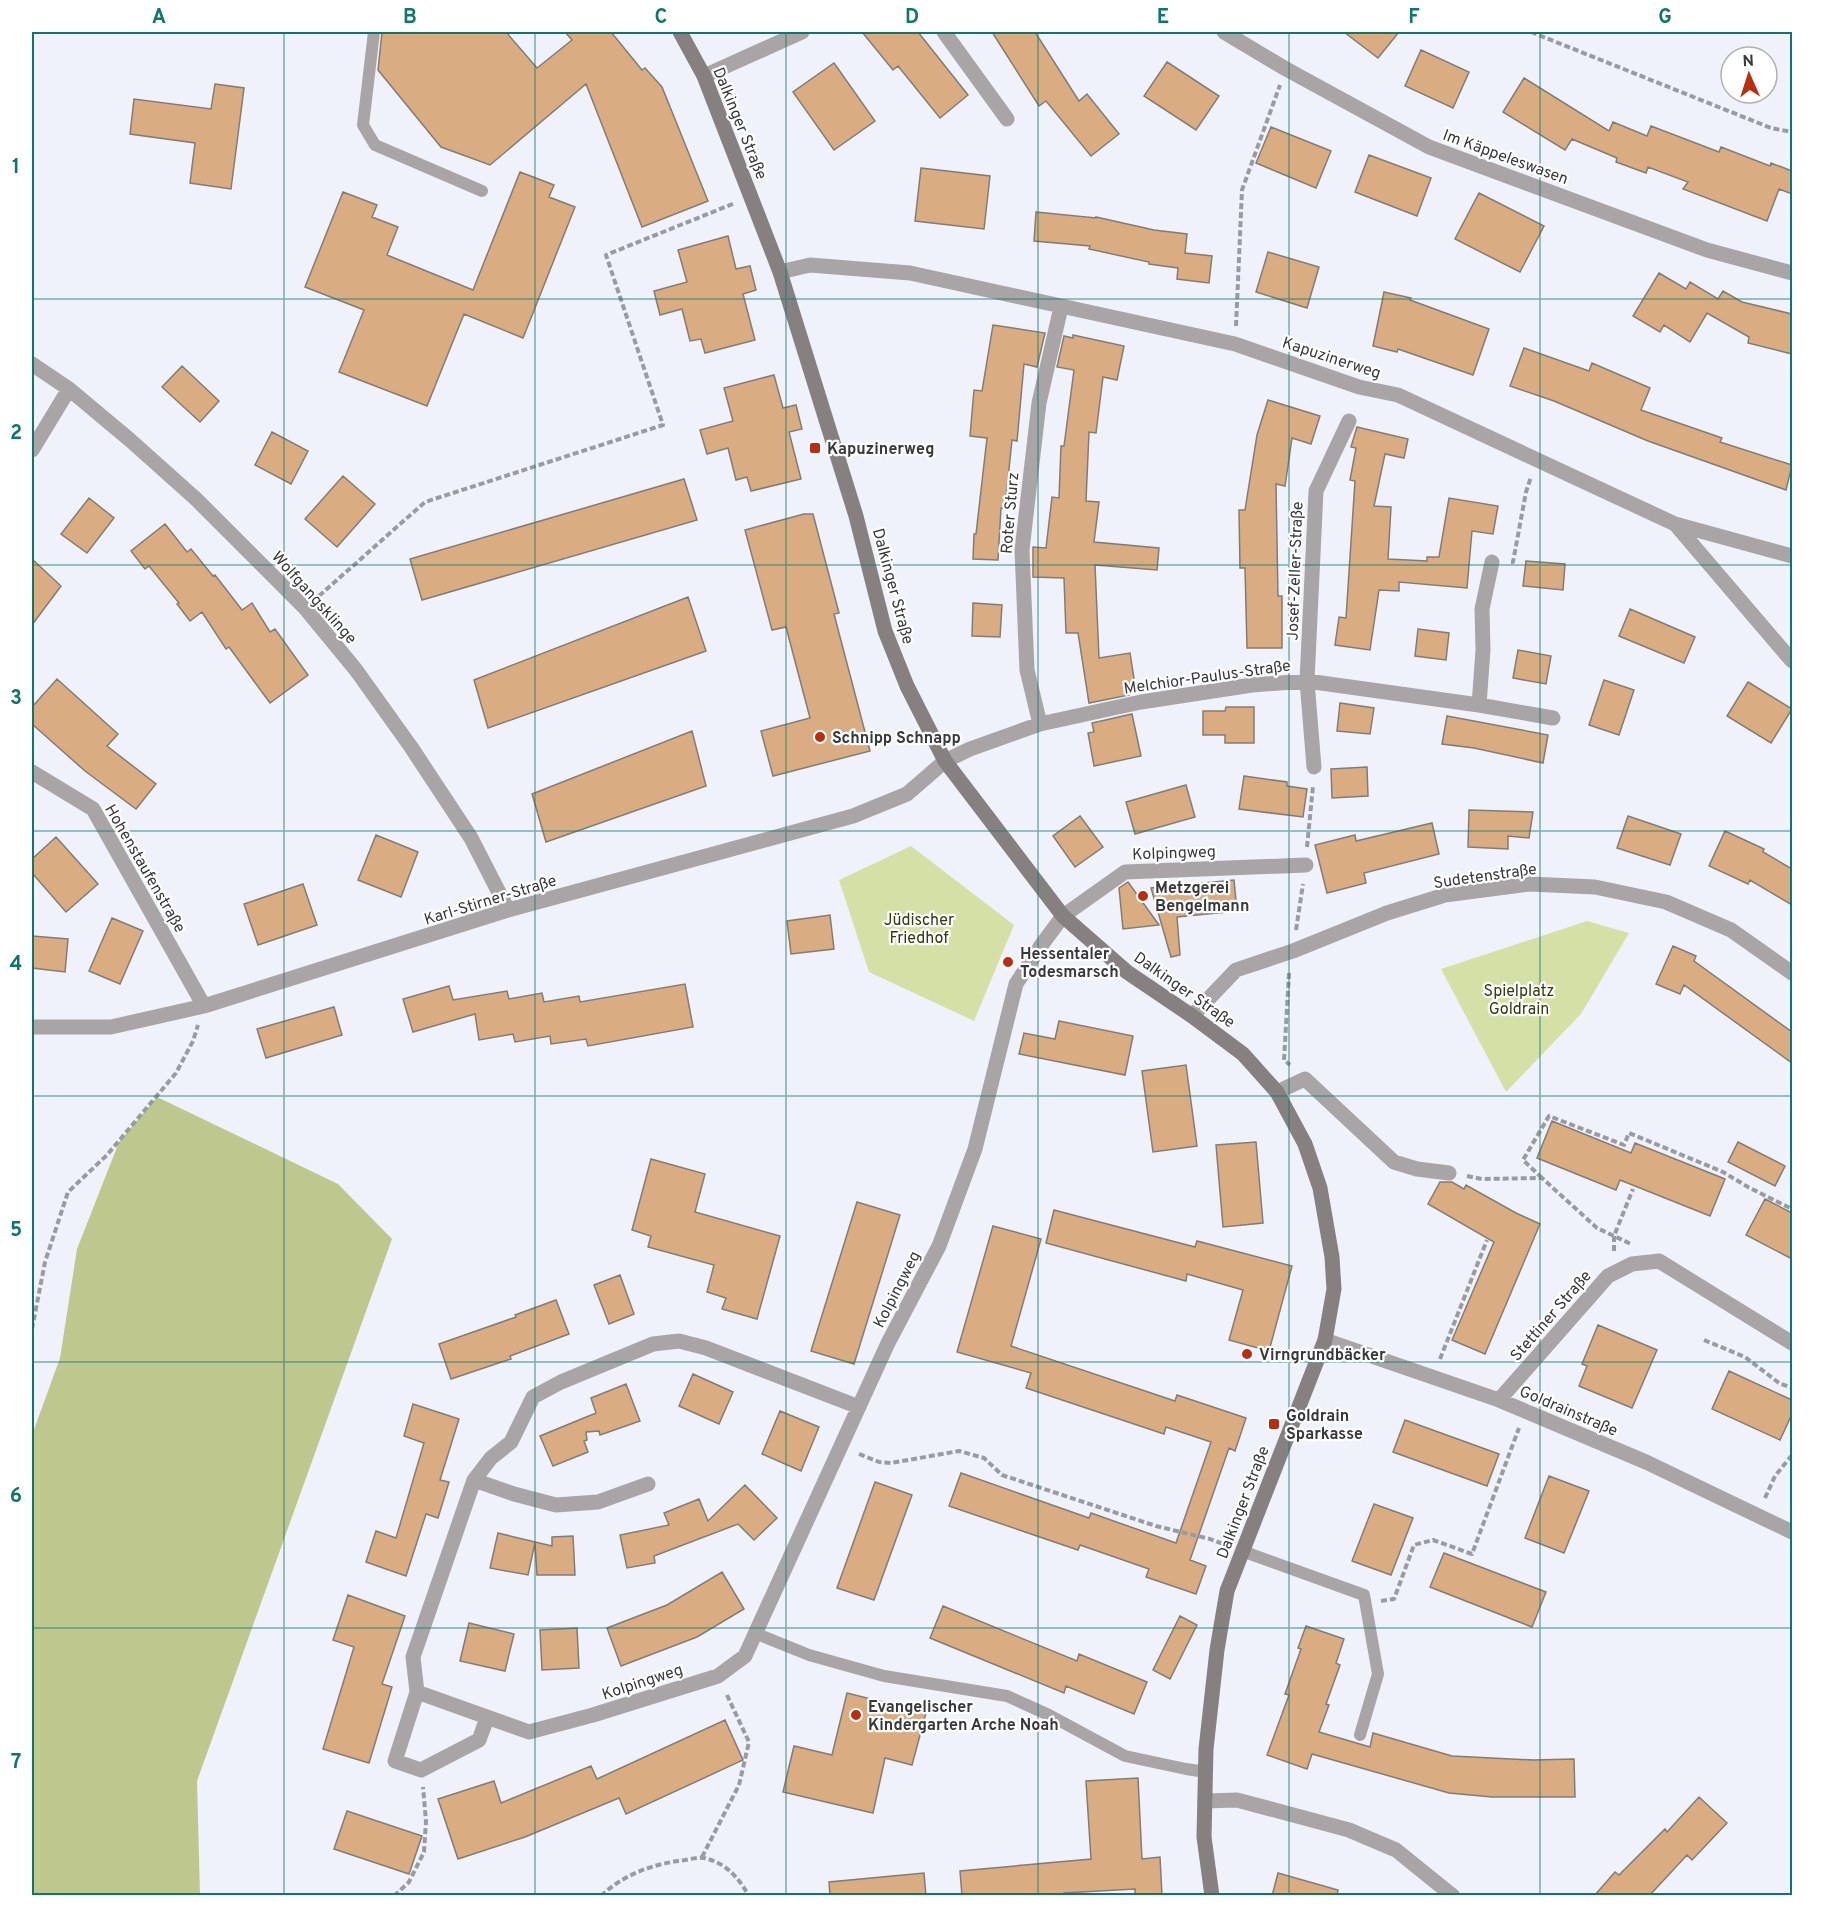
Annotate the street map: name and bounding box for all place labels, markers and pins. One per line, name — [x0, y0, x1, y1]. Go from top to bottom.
place label: Kapuzinerweg — [827, 440, 934, 460]
marker: Kapuzinerweg — [808, 441, 822, 455]
place label: Schnipp Schnapp — [832, 729, 961, 749]
marker: Schnipp Schnapp — [813, 730, 827, 744]
place label: Metzgerei Bengelmann — [1155, 879, 1249, 917]
marker: Metzgerei Bengelmann — [1136, 889, 1150, 903]
place label: Hessentaler Todesmarsch — [1020, 945, 1119, 983]
marker: Hessentaler Todesmarsch — [1001, 955, 1015, 969]
place label: Virngrundbäcker — [1259, 1346, 1386, 1366]
marker: Virngrundbäcker — [1240, 1347, 1254, 1361]
place label: Goldrain Sparkasse — [1286, 1407, 1363, 1445]
marker: Goldrain Sparkasse — [1267, 1417, 1281, 1431]
place label: Evangelischer Kindergarten Arche Noah — [868, 1698, 1059, 1736]
marker: Evangelischer Kindergarten Arche Noah — [849, 1708, 863, 1722]

